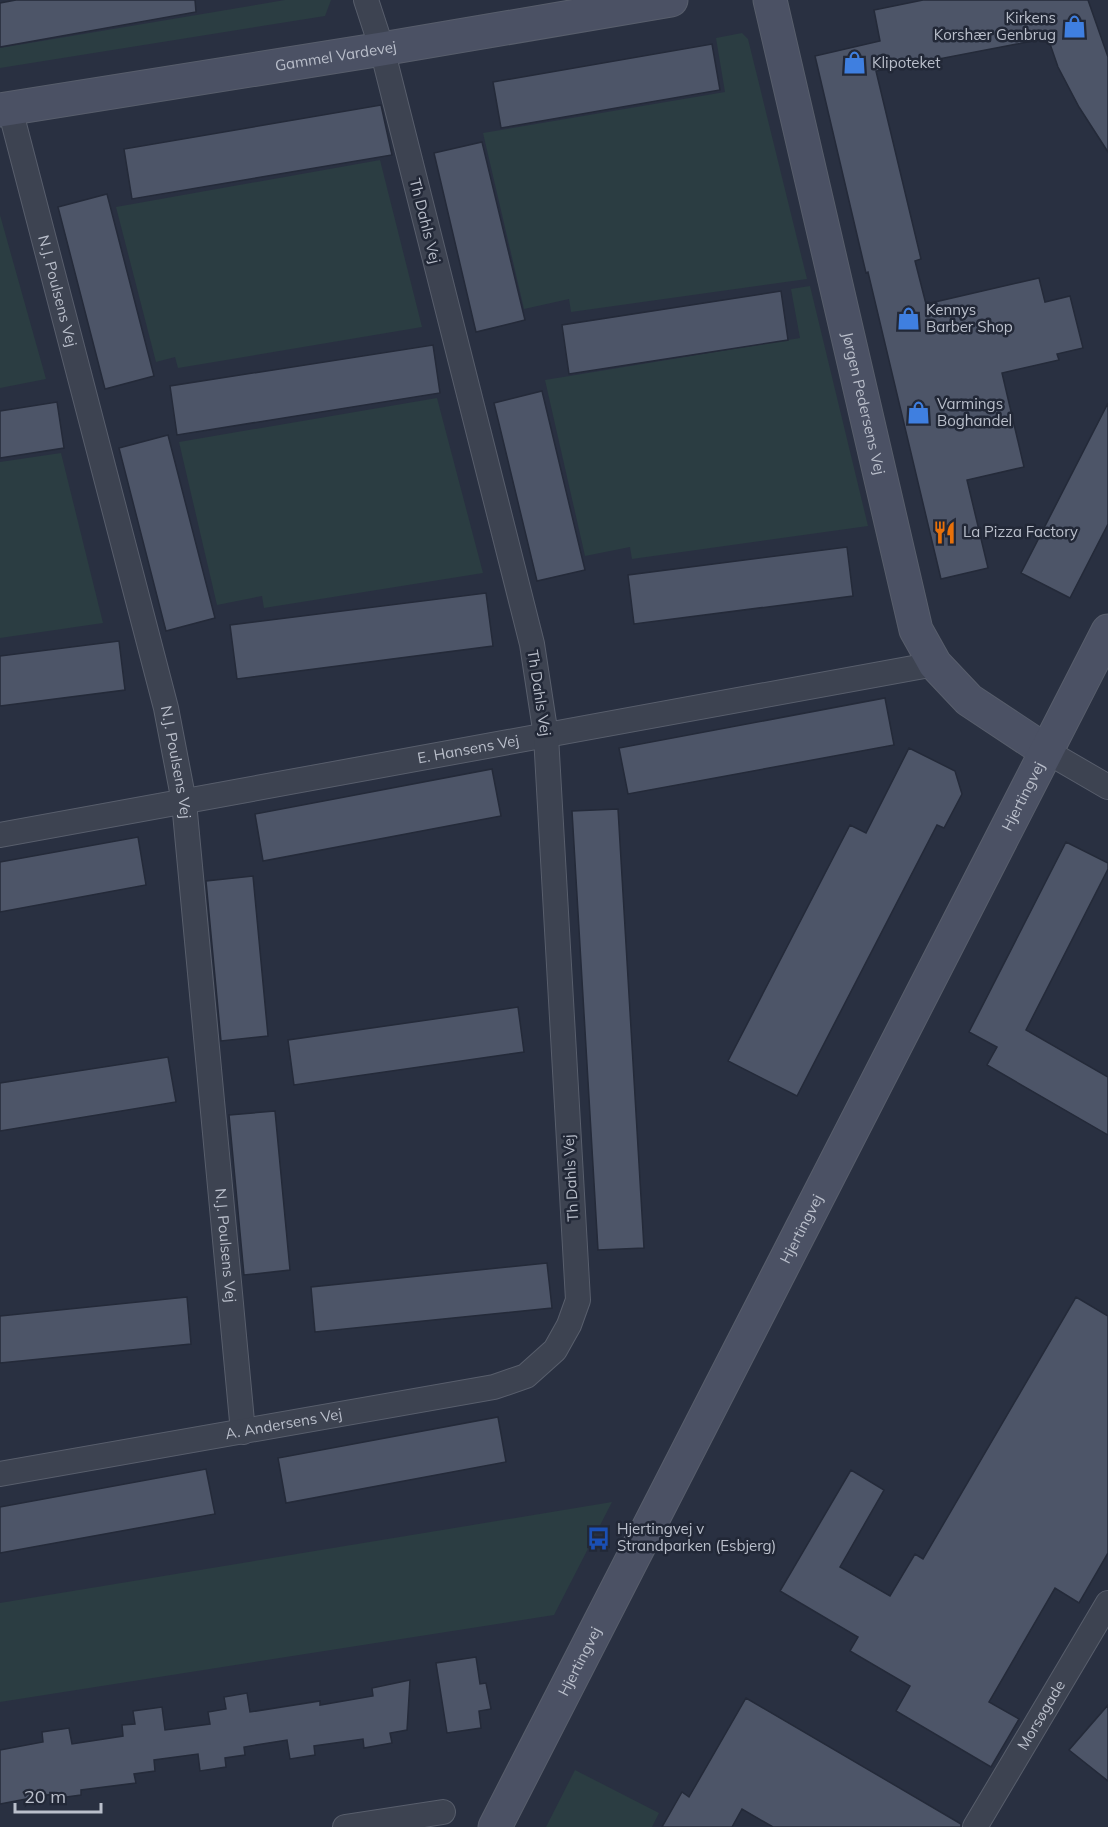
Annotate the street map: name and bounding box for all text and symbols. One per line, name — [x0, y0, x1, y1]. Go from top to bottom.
place label: Kirkens Korshær Genbrug — [934, 8, 1056, 44]
shop icon: Kirkens Korshær Genbrug — [1061, 14, 1087, 40]
street label: Gammel Vardevej — [274, 37, 398, 75]
shop icon: Klipoteket — [841, 50, 867, 76]
place label: Klipoteket — [872, 53, 940, 72]
street label: Th Dahls Vej — [406, 176, 445, 265]
street label: N.J. Poulsens Vej — [34, 233, 81, 349]
place label: Kennys Barber Shop — [926, 300, 1013, 336]
shop icon: Kennys Barber Shop — [895, 306, 921, 332]
street label: Jørgen Pedersens Vej — [838, 330, 890, 477]
place label: Varmings Boghandel — [937, 394, 1012, 430]
shop icon: Varmings Boghandel — [906, 400, 932, 426]
restaurant icon: La Pizza Factory — [932, 519, 958, 545]
place label: La Pizza Factory — [963, 522, 1078, 541]
street label: Th Dahls Vej — [523, 648, 556, 737]
street label: N.J. Poulsens Vej — [157, 704, 196, 819]
street label: E. Hansens Vej — [416, 730, 520, 767]
street label: Hjertingvej — [997, 758, 1048, 834]
street label: Th Dahls Vej — [559, 1134, 582, 1222]
street label: N.J. Poulsens Vej — [211, 1187, 241, 1303]
street label: Hjertingvej — [775, 1191, 827, 1267]
street label: A. Andersens Vej — [224, 1404, 343, 1443]
place label: Hjertingvej v Strandparken (Esbjerg) — [617, 1519, 776, 1555]
bus stop icon: Hjertingvej v Strandparken (Esbjerg) — [586, 1525, 612, 1551]
street label: Hjertingvej — [554, 1623, 605, 1699]
street label: Morsøgade — [1013, 1677, 1069, 1753]
scale bar — [15, 1776, 100, 1814]
text: 20 m — [24, 1785, 66, 1808]

